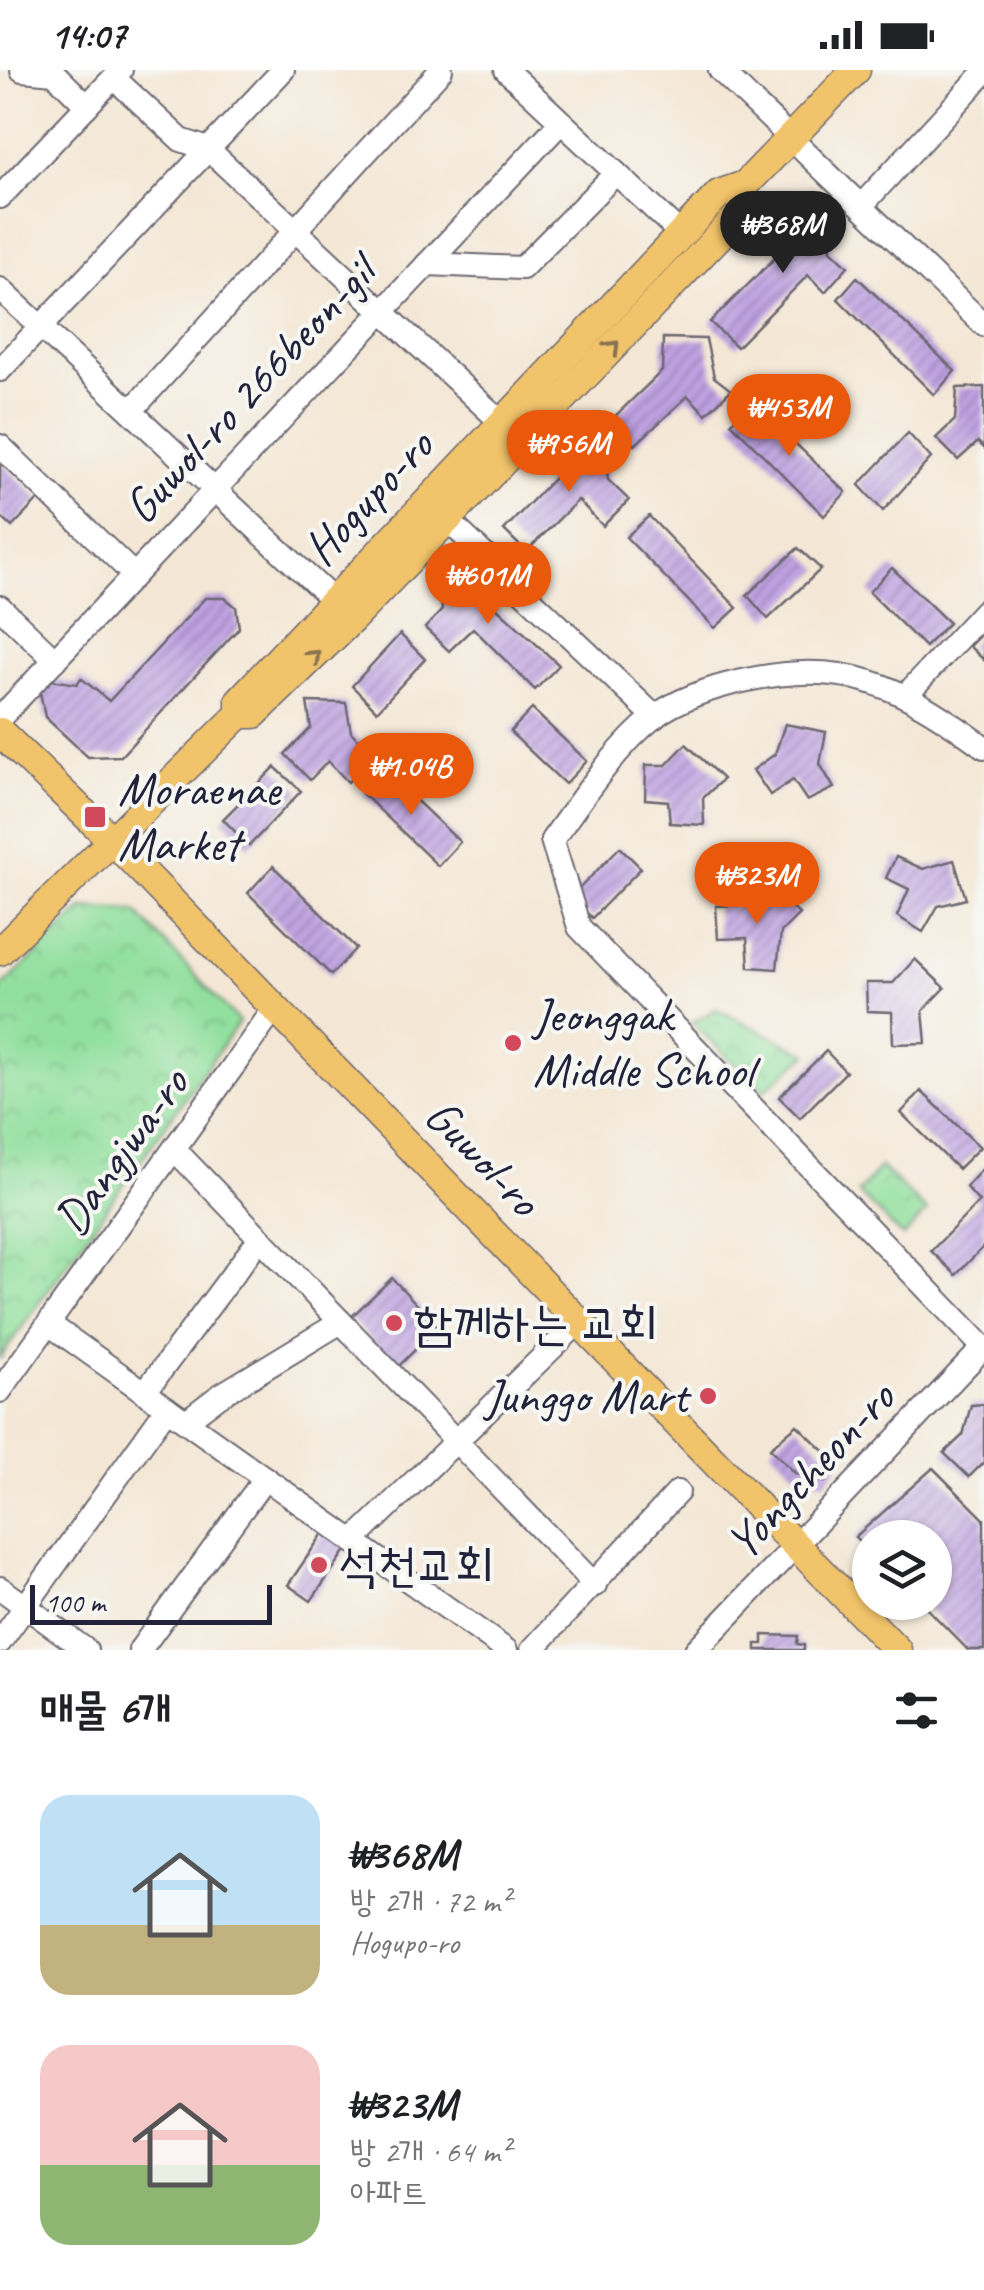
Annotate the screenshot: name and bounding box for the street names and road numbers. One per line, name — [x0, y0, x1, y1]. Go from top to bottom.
street label: Guwol-ro 266beon-gil — [110, 238, 393, 536]
street label: Hogupo-ro — [290, 414, 448, 577]
street label: Dangjwa-ro — [41, 1054, 203, 1246]
street label: Guwol-ro — [412, 1085, 556, 1231]
street label: Yongcheon-ro — [713, 1366, 909, 1571]

